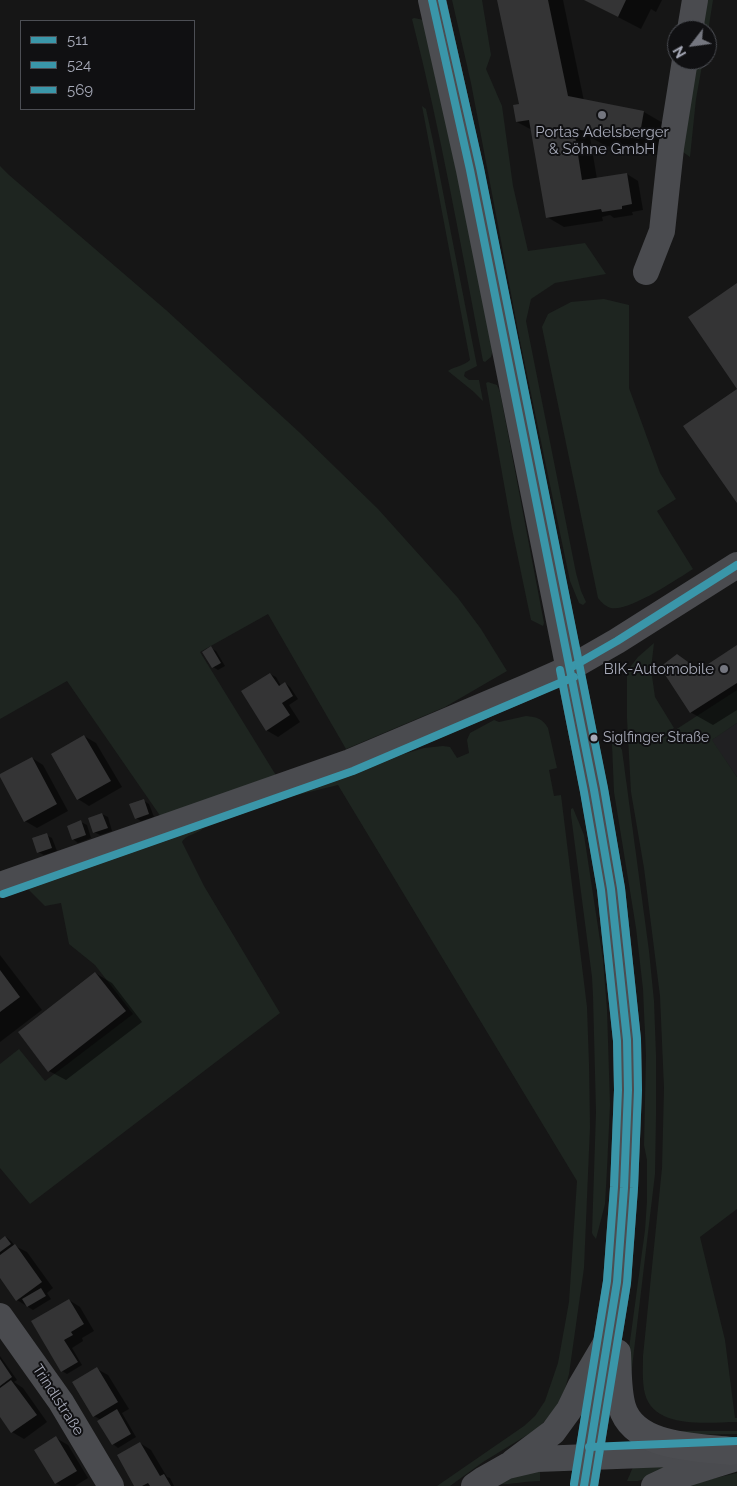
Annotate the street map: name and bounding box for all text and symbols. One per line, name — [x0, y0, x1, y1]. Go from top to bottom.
legend — [20, 20, 195, 110]
north arrow — [667, 20, 717, 70]
text: 511 — [67, 31, 88, 49]
text: N — [670, 43, 689, 61]
text: 524 — [67, 56, 91, 74]
text: 569 — [67, 81, 93, 99]
marker: Portas Adelsberger & Söhne GmbH — [596, 109, 608, 121]
place label: Portas Adelsberger & Söhne GmbH — [535, 123, 669, 158]
place label: BIK-Automobile — [604, 660, 714, 678]
marker: BIK-Automobile — [718, 663, 730, 675]
place label: Siglfinger Straße — [603, 730, 709, 746]
marker: Siglfinger Straße — [589, 733, 599, 743]
street label: Trindlstraße — [28, 1361, 88, 1439]

